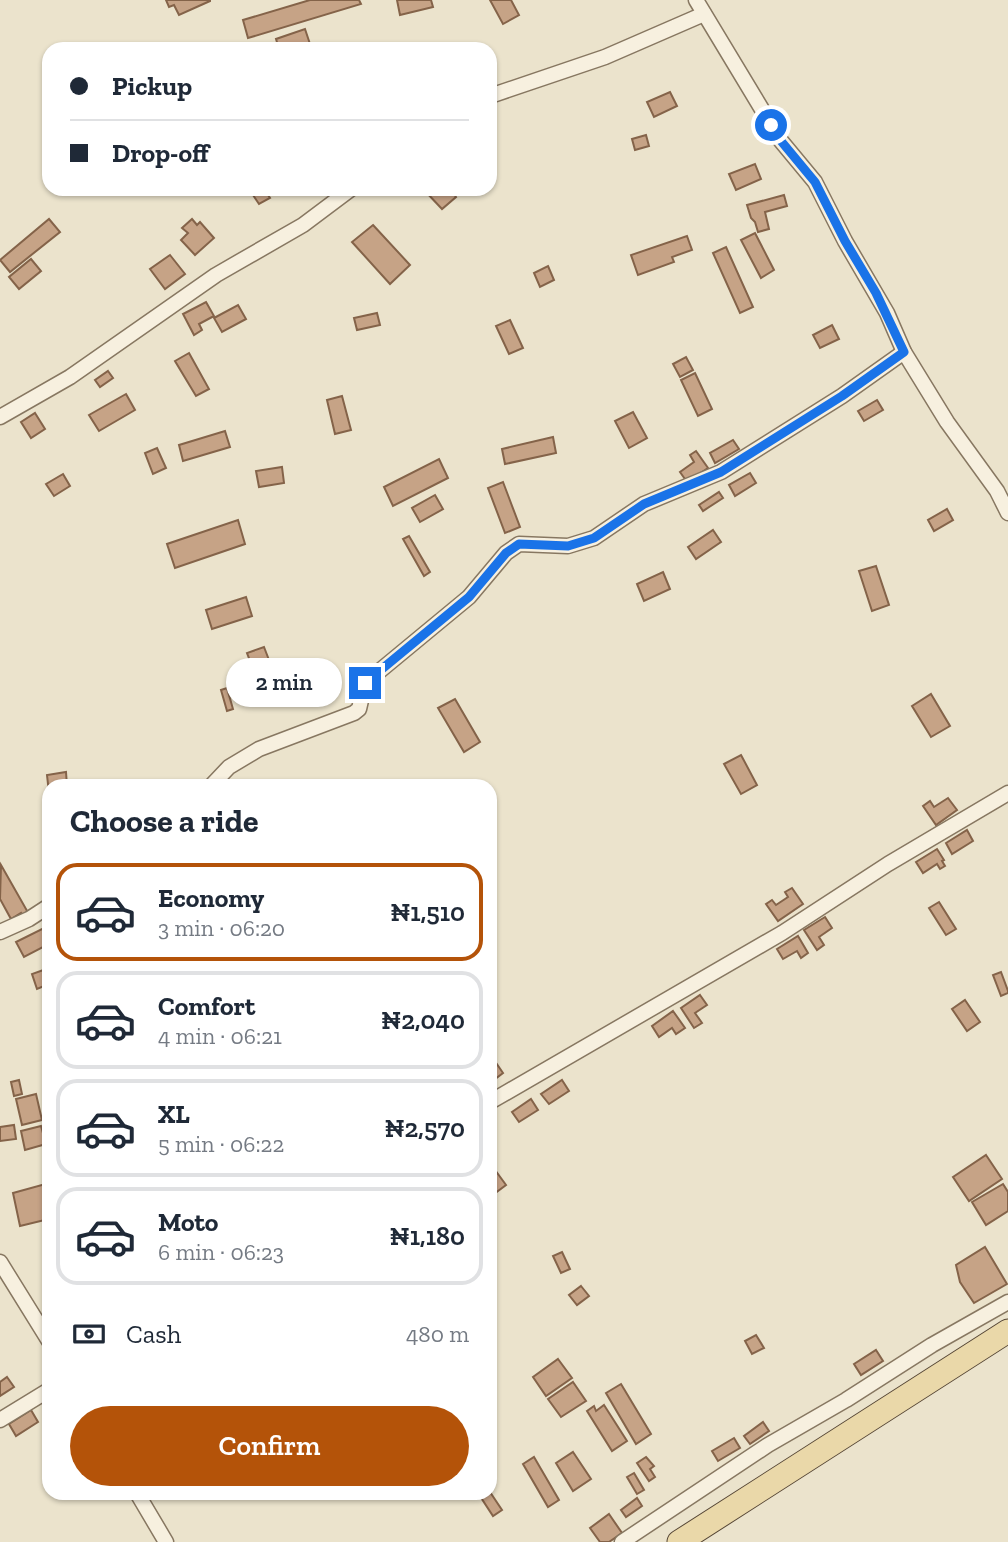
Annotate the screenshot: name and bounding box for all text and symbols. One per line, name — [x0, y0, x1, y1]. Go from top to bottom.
text: Pickup — [112, 70, 192, 102]
route start — [755, 109, 787, 141]
text: Drop-off — [112, 137, 209, 169]
callout: 2 min — [225, 658, 340, 708]
route end — [349, 667, 381, 699]
text: 2 min — [255, 668, 313, 696]
text: Choose a ride — [70, 802, 258, 840]
icon: car — [74, 881, 137, 944]
text: Economy — [158, 882, 264, 914]
text: ₦1,510 — [390, 896, 465, 928]
text: 3 min · 06:20 — [158, 914, 285, 942]
icon: car — [74, 989, 137, 1052]
text: Comfort — [158, 990, 255, 1022]
text: ₦2,040 — [381, 1004, 465, 1036]
text: 4 min · 06:21 — [158, 1022, 282, 1050]
icon: car — [74, 1097, 137, 1160]
text: XL — [158, 1098, 190, 1130]
text: ₦2,570 — [384, 1112, 465, 1144]
text: 5 min · 06:22 — [158, 1130, 284, 1158]
icon: car — [74, 1205, 137, 1268]
text: Moto — [158, 1206, 218, 1238]
text: ₦1,180 — [390, 1220, 465, 1252]
text: 6 min · 06:23 — [158, 1238, 284, 1266]
icon: cash — [70, 1315, 108, 1353]
text: Cash — [126, 1318, 181, 1350]
text: 480 m — [406, 1320, 469, 1348]
button: Confirm — [70, 1406, 469, 1486]

